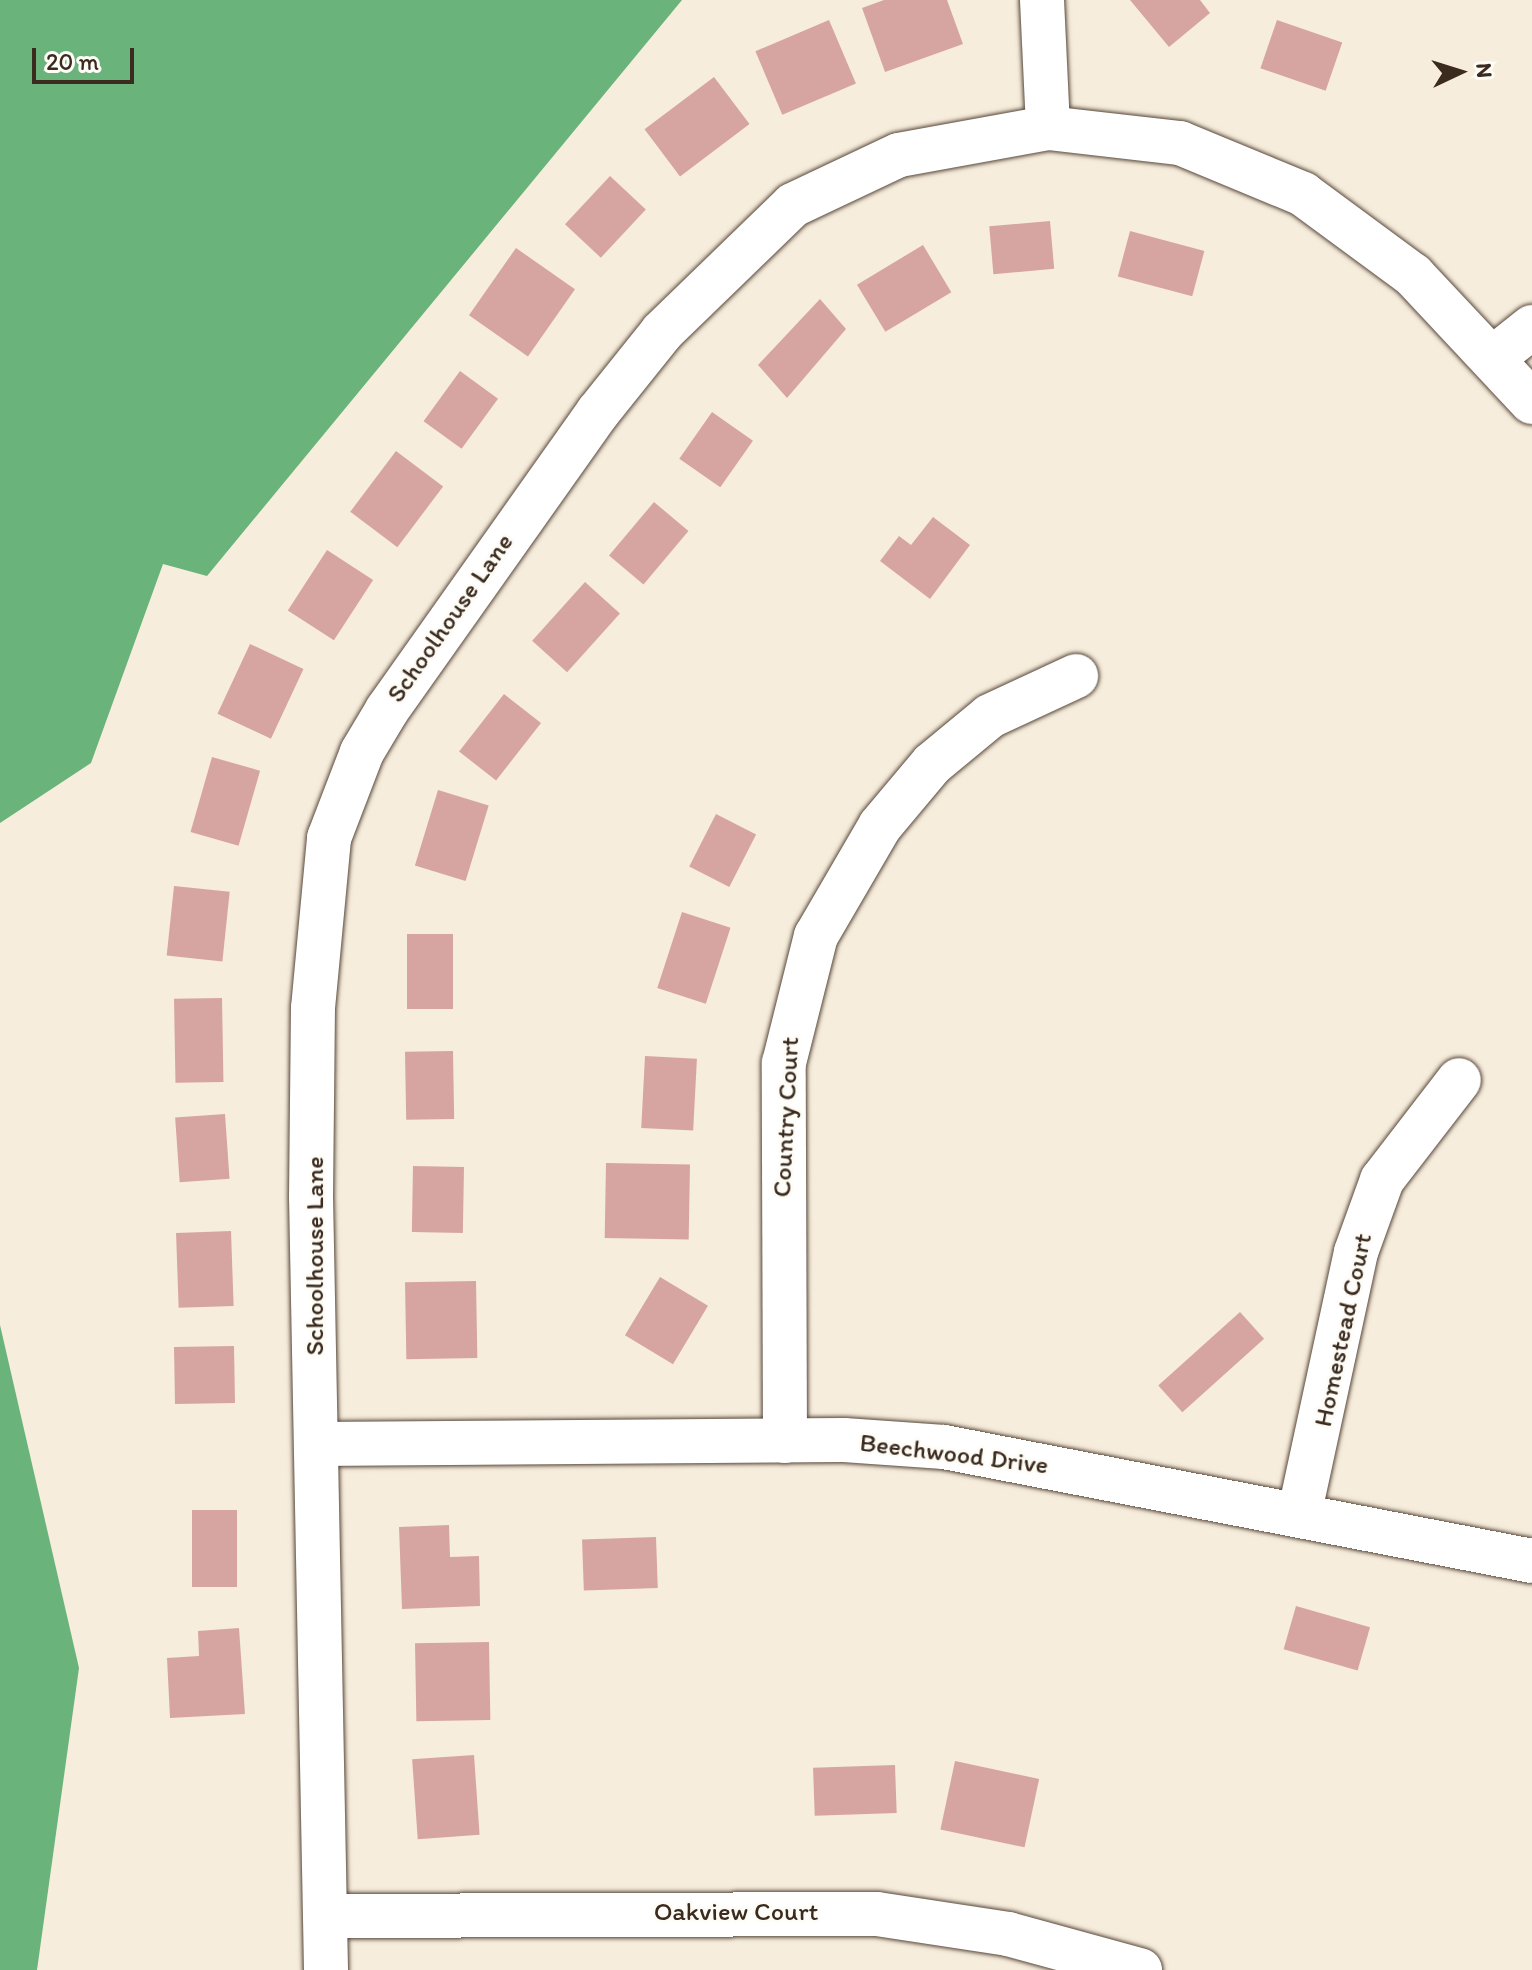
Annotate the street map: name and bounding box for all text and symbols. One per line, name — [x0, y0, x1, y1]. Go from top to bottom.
scale bar — [36, 32, 138, 82]
north arrow — [1420, 32, 1500, 112]
text: 20 m — [46, 47, 99, 76]
text: N — [1470, 62, 1498, 79]
street label: Schoolhouse Lane — [380, 528, 520, 708]
street label: Country Court — [766, 1036, 806, 1198]
street label: Schoolhouse Lane — [299, 1156, 331, 1356]
street label: Homestead Court — [1307, 1230, 1379, 1430]
street label: Beechwood Drive — [858, 1427, 1050, 1481]
street label: Oakview Court — [654, 1896, 818, 1928]

